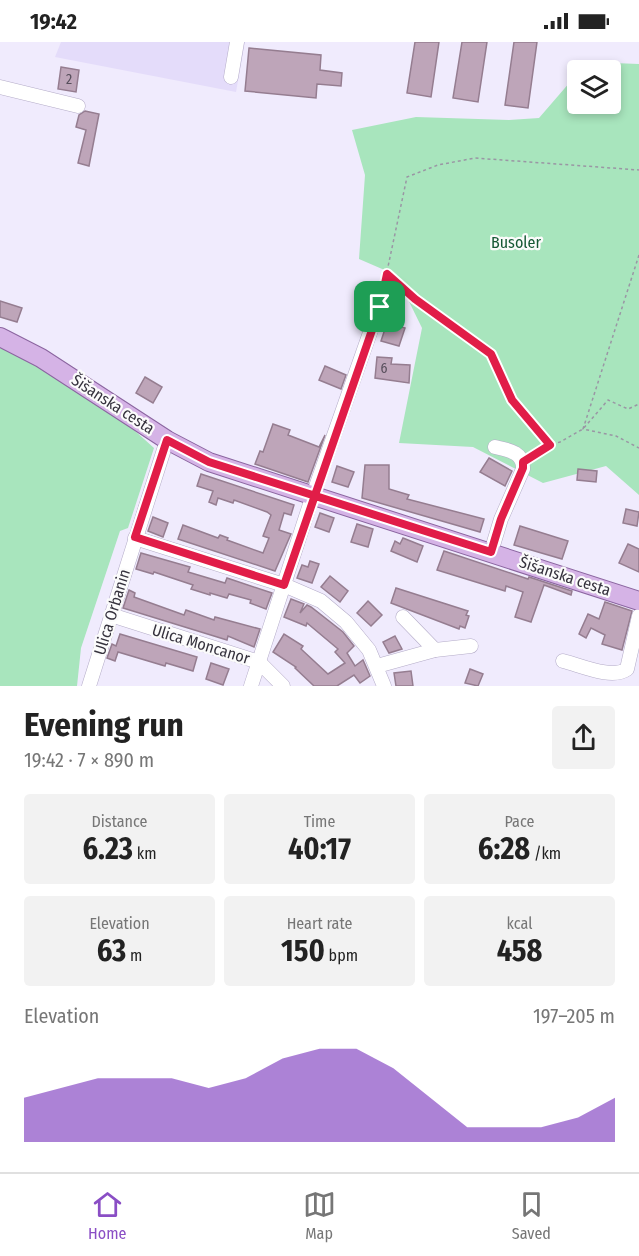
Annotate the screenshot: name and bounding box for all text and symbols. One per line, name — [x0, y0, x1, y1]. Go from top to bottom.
text: 19:42 — [30, 8, 77, 35]
map controls — [567, 60, 621, 114]
button: layers — [567, 60, 621, 114]
house number: 2 — [66, 71, 72, 88]
park label: Busoler — [491, 233, 541, 252]
pin — [354, 281, 405, 332]
icon: arrive — [363, 290, 396, 323]
house number: 6 — [381, 360, 388, 377]
street label: Šišanska cesta — [68, 369, 159, 438]
street label: Šišanska cesta — [517, 551, 613, 600]
street label: Ulica Orbanin — [90, 567, 134, 657]
street label: Ulica Moncanor — [150, 620, 253, 668]
text: Evening run — [24, 705, 184, 745]
button: share — [552, 706, 615, 769]
text: 19:42 · 7 × 890 m — [24, 748, 154, 772]
text: Distance — [91, 812, 148, 831]
text: Time — [304, 812, 335, 831]
text: Pace — [505, 812, 534, 831]
text: 6.23 — [82, 831, 133, 867]
text: 40:17 — [288, 831, 351, 867]
text: 6:28 — [478, 831, 530, 867]
text: km — [133, 844, 157, 863]
text: /km — [530, 844, 561, 863]
text: Elevation — [89, 914, 150, 933]
text: Heart rate — [287, 914, 352, 933]
text: kcal — [507, 914, 532, 933]
text: 63 — [97, 933, 126, 969]
text: 150 — [281, 933, 325, 969]
text: 458 — [497, 933, 542, 969]
text: m — [126, 946, 142, 965]
text: bpm — [325, 946, 358, 965]
text: Elevation — [24, 1004, 99, 1028]
text: 197–205 m — [533, 1004, 615, 1028]
tab: Home — [88, 1188, 126, 1243]
tab: Map — [303, 1188, 336, 1243]
tab: Saved — [512, 1188, 551, 1243]

